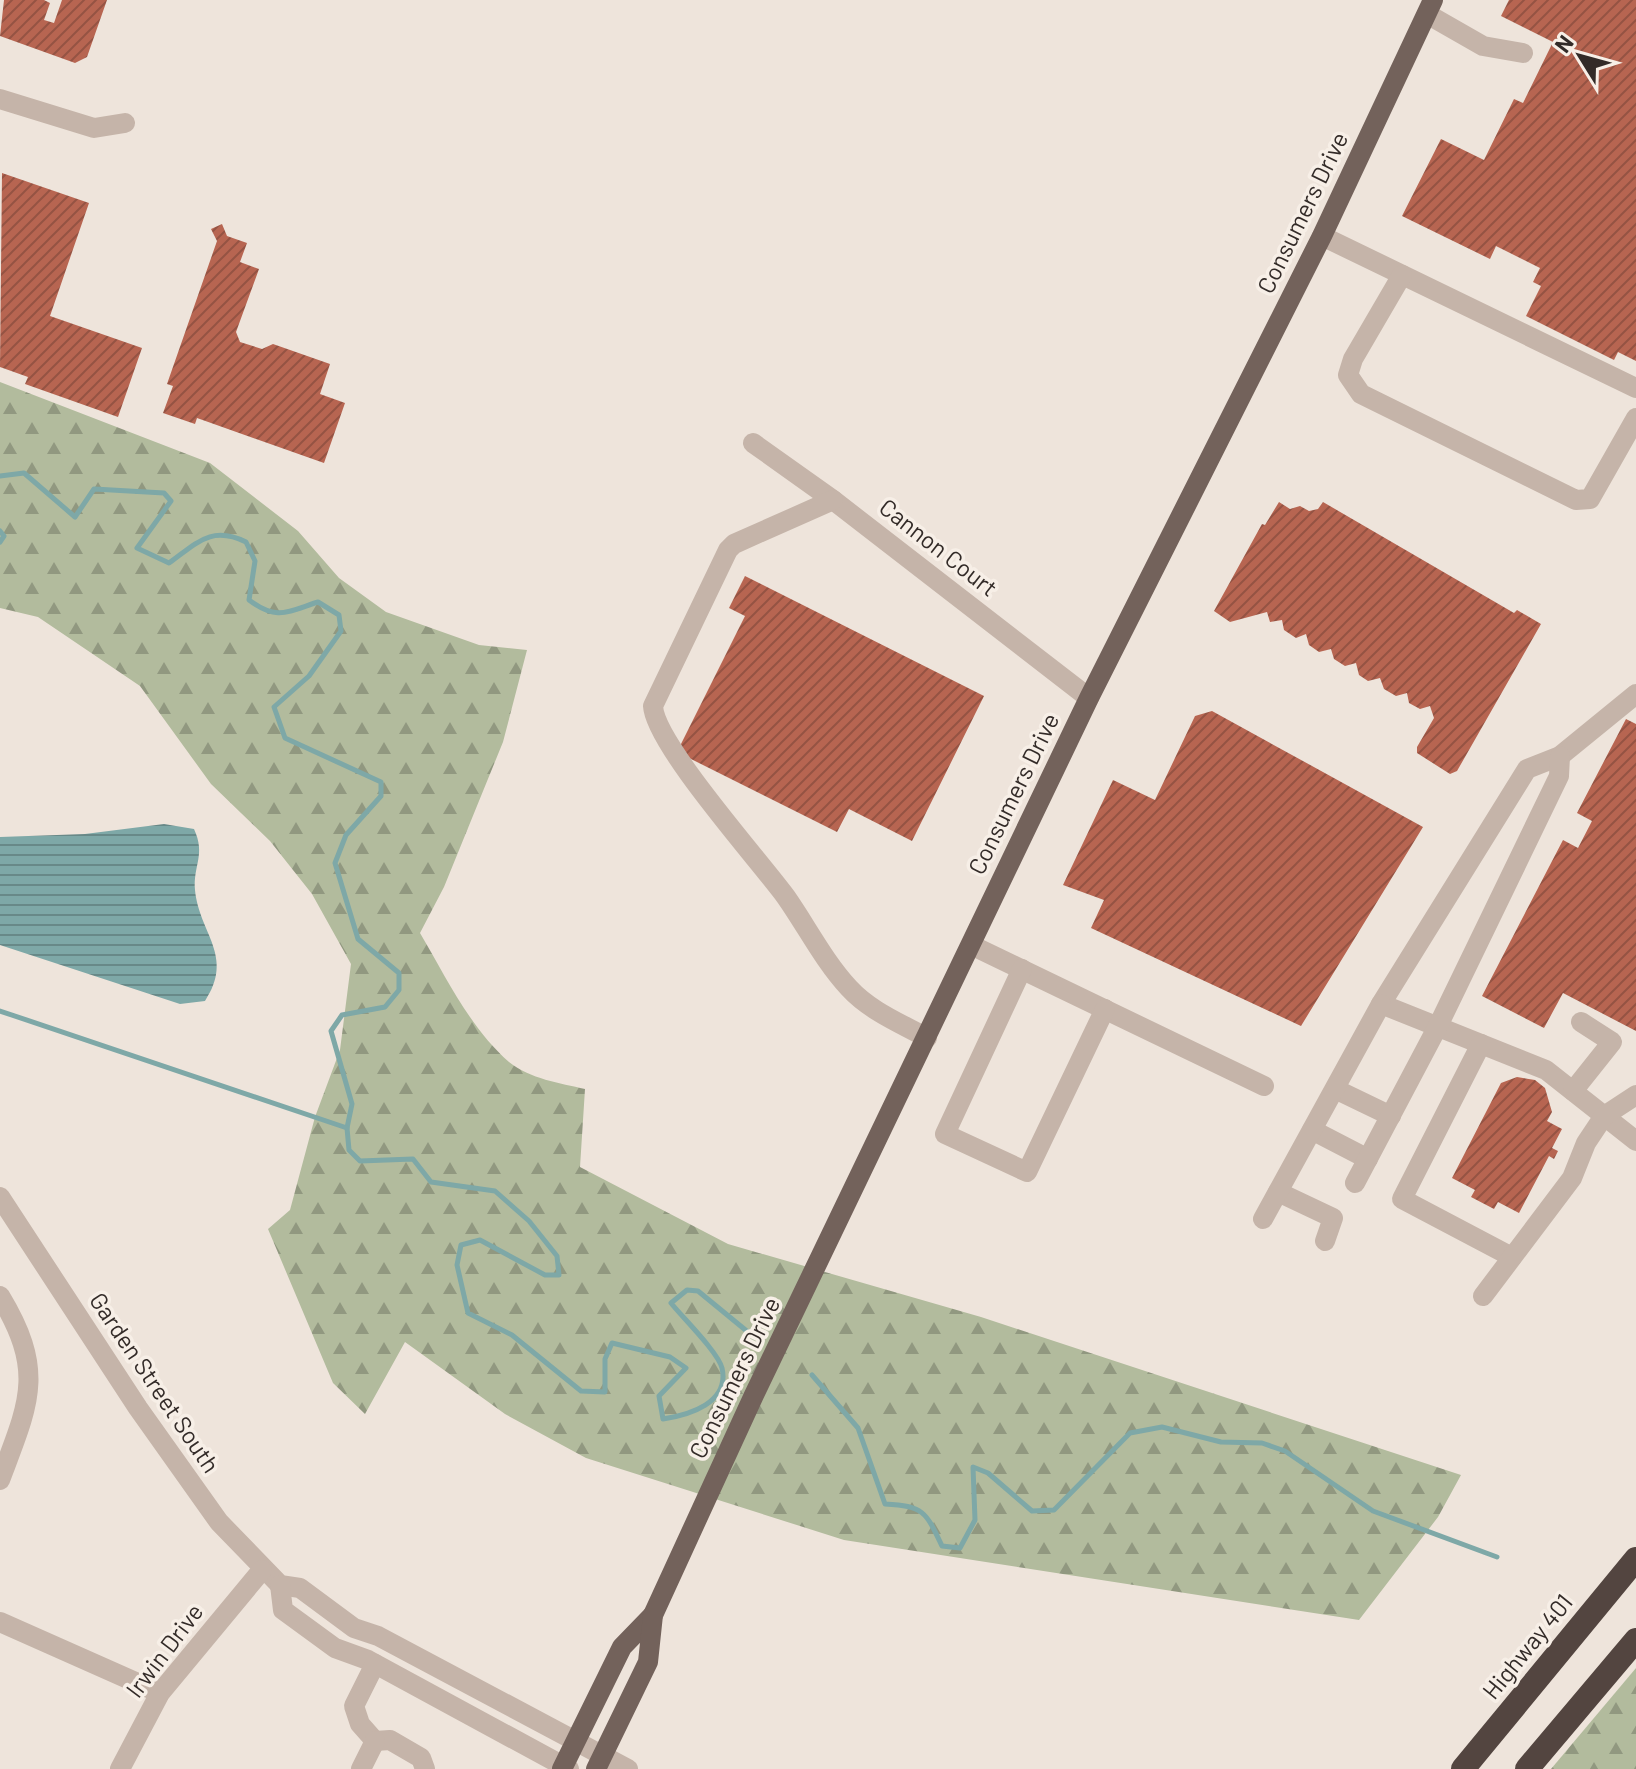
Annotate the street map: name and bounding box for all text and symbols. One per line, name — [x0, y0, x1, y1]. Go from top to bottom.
north arrow — [1540, 16, 1620, 96]
text: N — [1548, 30, 1578, 57]
street label: Consumers Drive — [1250, 127, 1353, 298]
street label: Cannon Court — [874, 492, 1004, 602]
street label: Consumers Drive — [961, 708, 1064, 879]
street label: Garden Street South — [84, 1287, 226, 1478]
street label: Consumers Drive — [682, 1292, 785, 1463]
street label: Highway 401 — [1476, 1588, 1578, 1704]
street label: Irwin Drive — [119, 1597, 209, 1703]

